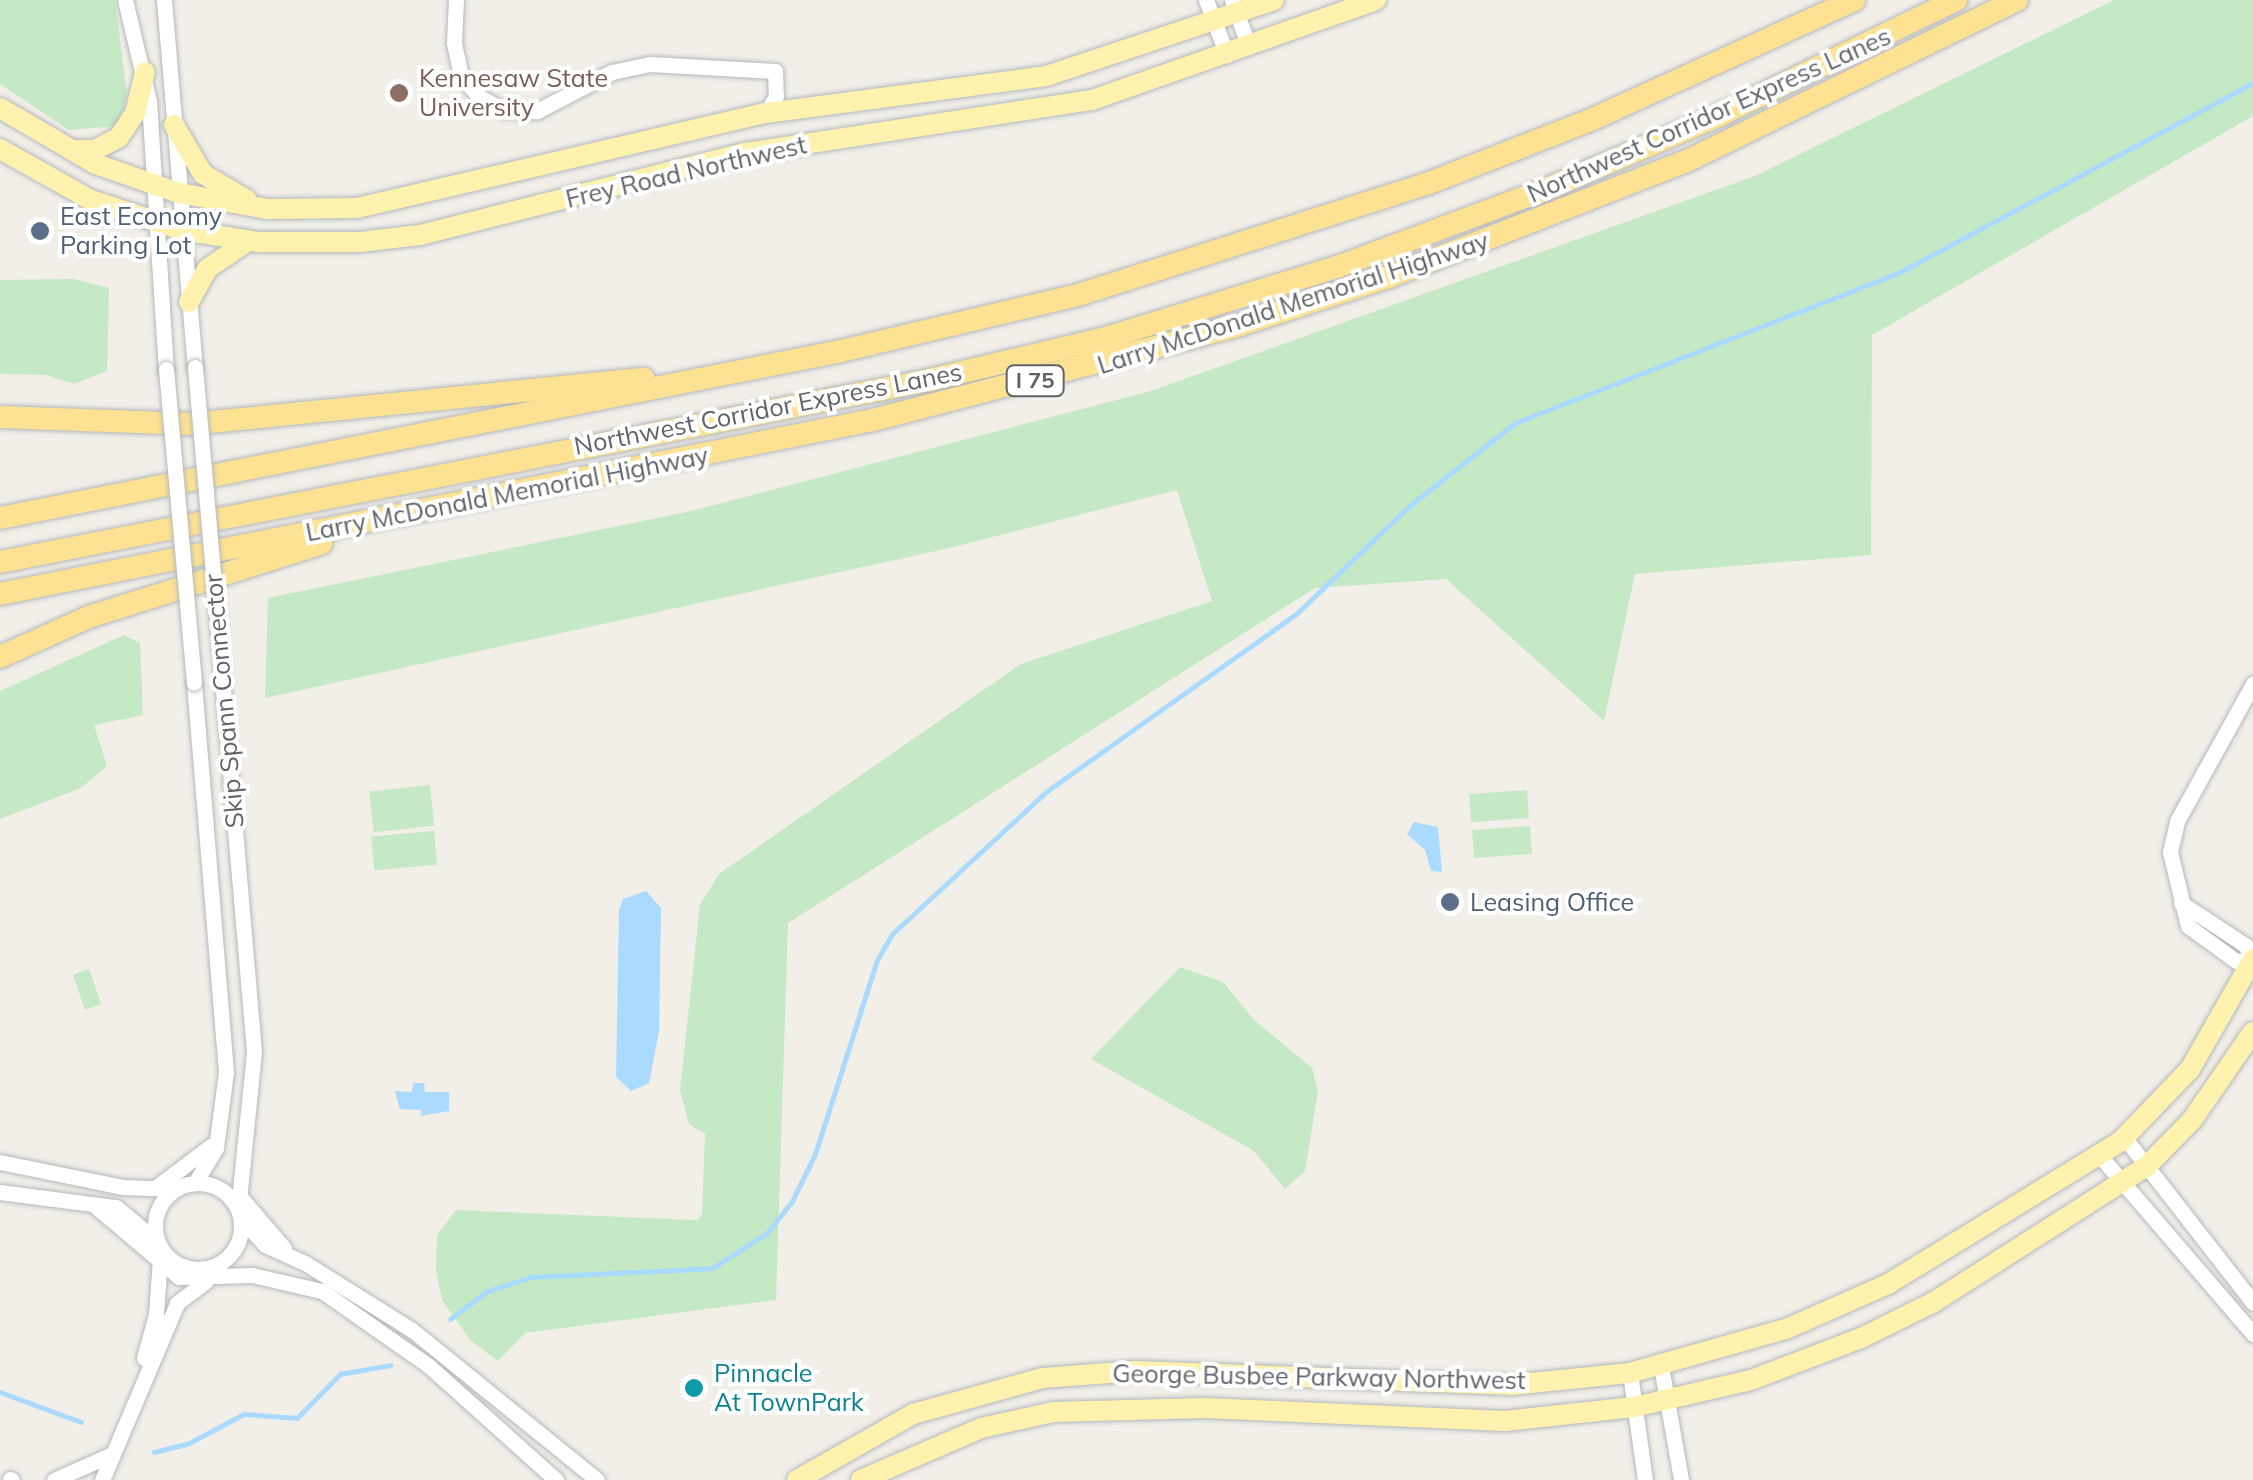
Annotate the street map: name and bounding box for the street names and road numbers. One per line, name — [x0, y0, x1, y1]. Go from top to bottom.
street label: Northwest Corridor Express Lanes — [1523, 21, 1895, 209]
street label: Frey Road Northwest — [563, 130, 809, 214]
street label: Larry McDonald Memorial Highway — [1094, 225, 1492, 381]
street label: Northwest Corridor Express Lanes — [572, 357, 964, 461]
road number: I 75 — [1005, 364, 1065, 398]
street label: Larry McDonald Memorial Highway — [303, 440, 711, 548]
street label: Skip Spann Connector — [198, 573, 250, 829]
street label: George Busbee Parkway Northwest — [1112, 1358, 1526, 1396]

